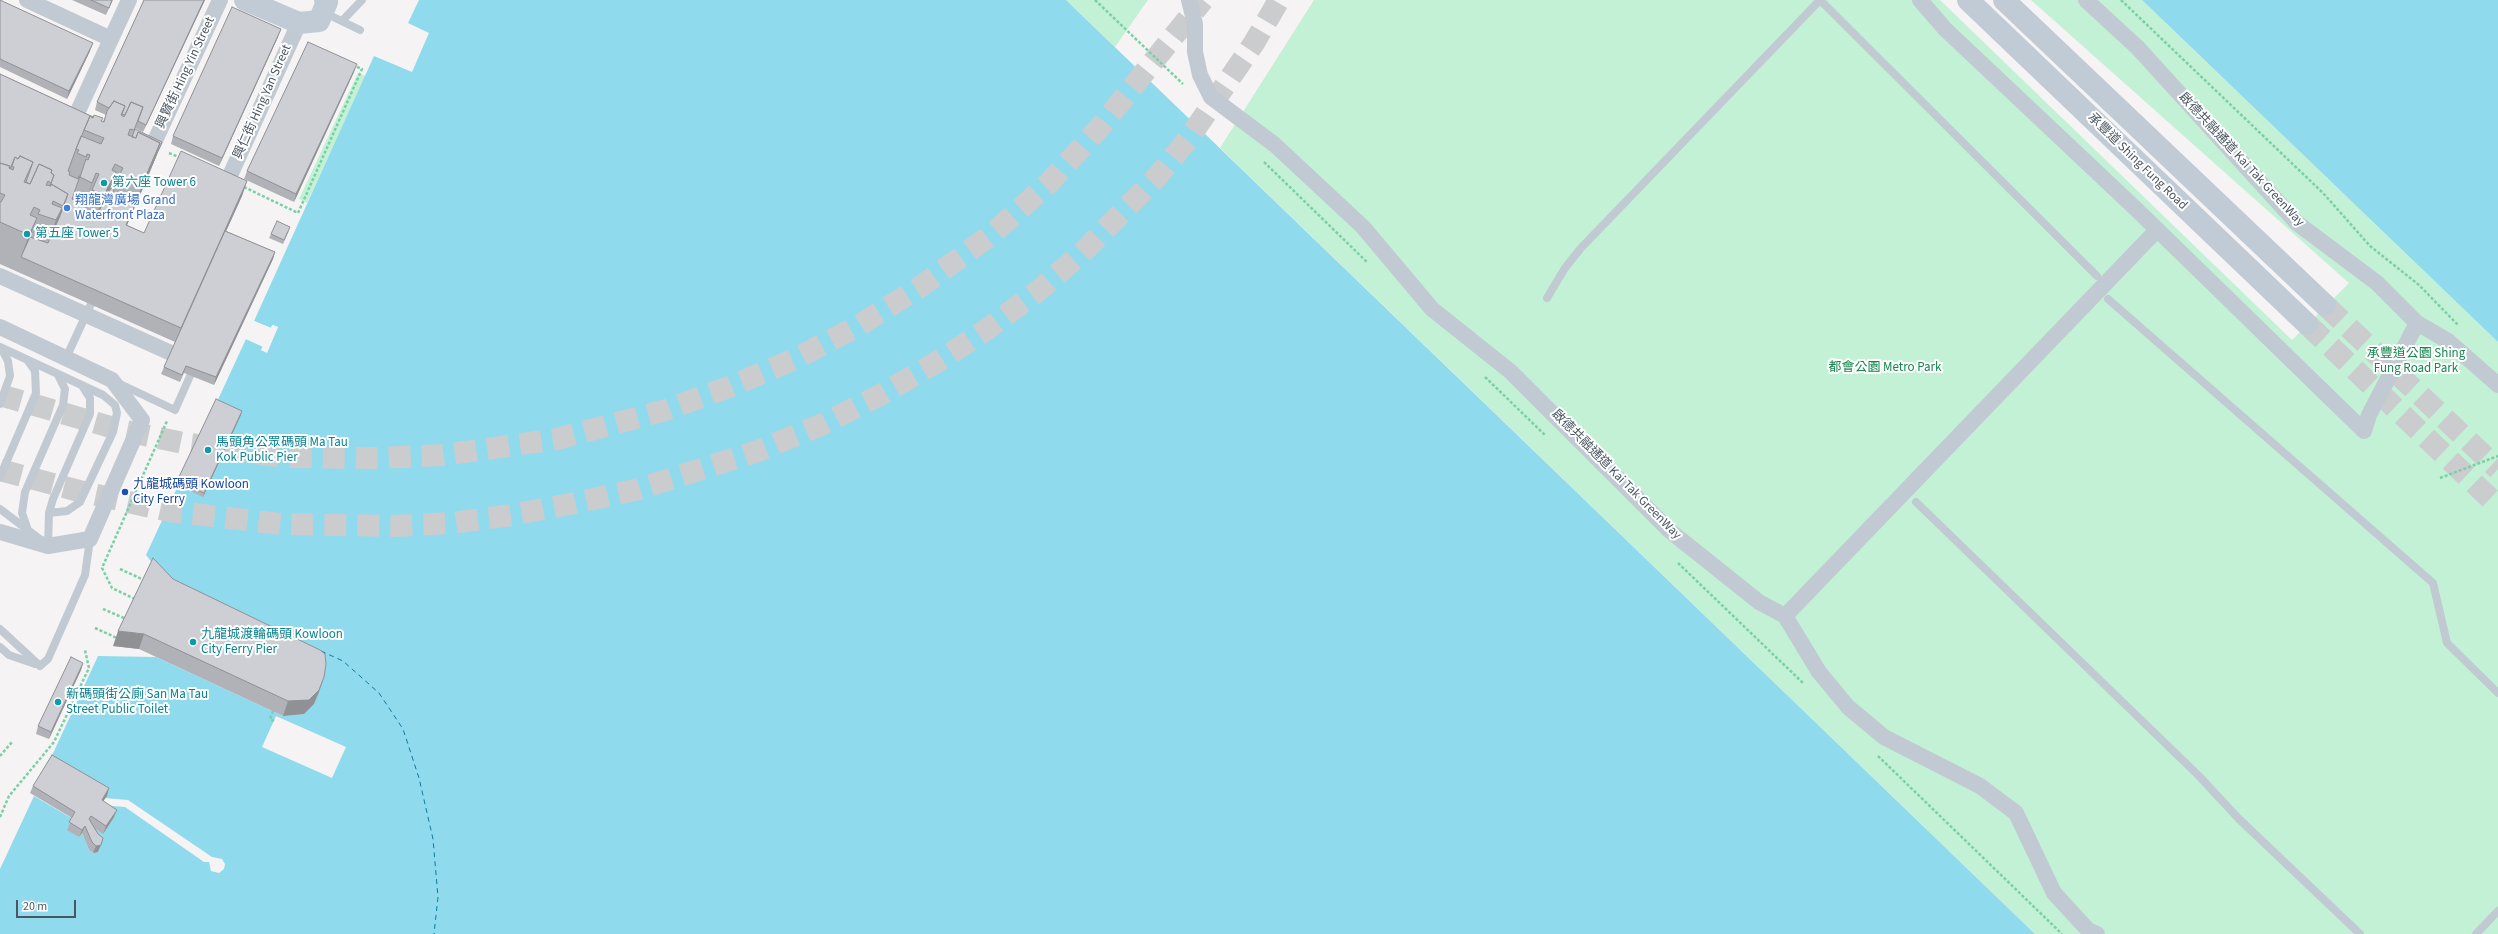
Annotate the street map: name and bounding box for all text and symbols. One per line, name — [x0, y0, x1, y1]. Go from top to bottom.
street label: 興賢街 Hing Yin Street — [153, 15, 219, 131]
street label: 興仁街 Hing Yan Street — [231, 42, 295, 162]
street label: 啟德共融通道 Kai Tak GreenWay — [2175, 90, 2307, 230]
street label: 承豐道 Shing Fung Road — [2084, 110, 2190, 214]
place label: 第六座 Tower 6 — [112, 175, 196, 191]
marker: 第六座 Tower 6 — [99, 178, 109, 188]
place label: 翔龍灣廣場 Grand Waterfront Plaza — [75, 193, 176, 224]
marker: 翔龍灣廣場 Grand Waterfront Plaza — [62, 203, 72, 213]
place label: 第五座 Tower 5 — [35, 226, 119, 242]
marker: 第五座 Tower 5 — [22, 229, 32, 239]
park label: 承豐道公園 Shing Fung Road Park — [2367, 346, 2465, 377]
park label: 都會公園 Metro Park — [1828, 360, 1942, 376]
street label: 啟德共融通道 Kai Tak GreenWay — [1548, 407, 1684, 543]
place label: 馬頭角公眾碼頭 Ma Tau Kok Public Pier — [216, 435, 348, 466]
marker: 馬頭角公眾碼頭 Ma Tau Kok Public Pier — [203, 445, 213, 455]
place label: 九龍城碼頭 Kowloon City Ferry — [133, 477, 249, 508]
marker: 九龍城碼頭 Kowloon City Ferry — [120, 487, 130, 497]
place label: 九龍城渡輪碼頭 Kowloon City Ferry Pier — [201, 627, 343, 658]
marker: 九龍城渡輪碼頭 Kowloon City Ferry Pier — [188, 637, 198, 647]
place label: 新碼頭街公廁 San Ma Tau Street Public Toilet — [66, 687, 208, 718]
marker: 新碼頭街公廁 San Ma Tau Street Public Toilet — [53, 697, 63, 707]
scale bar — [18, 892, 78, 918]
text: 20 m — [23, 898, 47, 915]

